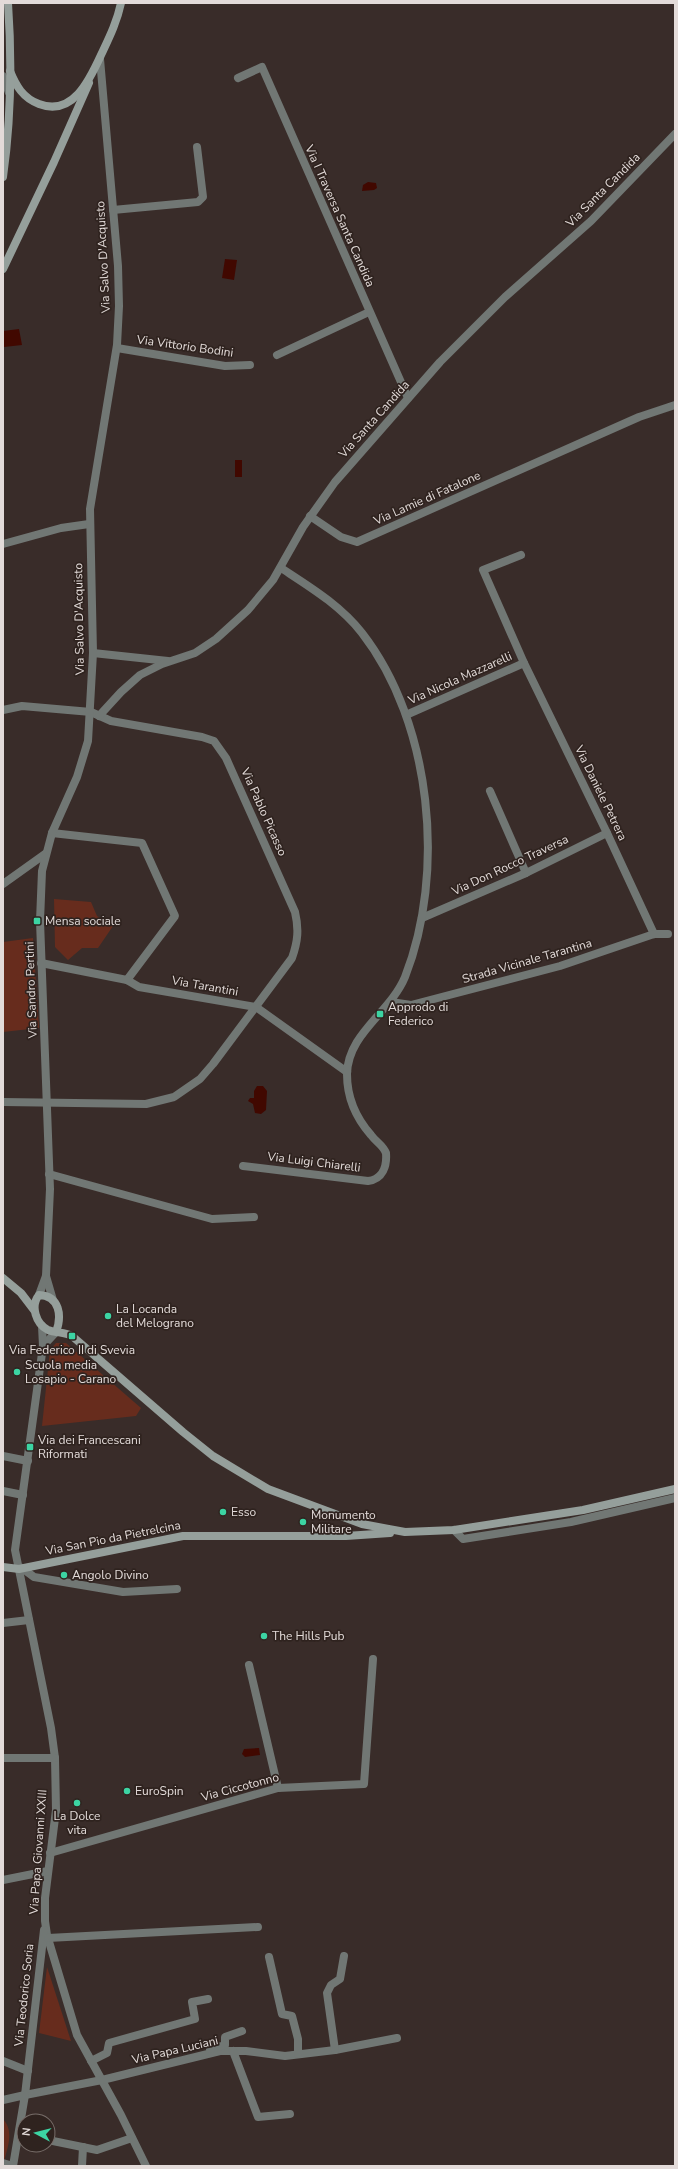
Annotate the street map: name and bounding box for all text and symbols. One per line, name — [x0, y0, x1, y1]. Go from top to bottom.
street label: Via I Traversa Santa Candida — [301, 142, 379, 290]
street label: Via Santa Candida — [562, 149, 644, 231]
street label: Via Salvo D'Acquisto — [92, 200, 114, 314]
street label: Via Vittorio Bodini — [135, 331, 234, 361]
street label: Via Santa Candida — [334, 377, 413, 462]
street label: Via Lamie di Fatalone — [370, 467, 483, 529]
street label: Via Salvo D'Acquisto — [70, 562, 88, 676]
street label: Via Nicola Mazzarelli — [405, 648, 514, 708]
street label: Via Daniele Petrera — [571, 742, 631, 843]
street label: Via Pablo Picasso — [237, 764, 291, 859]
street label: Via Don Rocco Traversa — [448, 831, 571, 899]
place label: Mensa sociale — [45, 913, 121, 929]
marker: Mensa sociale — [32, 916, 42, 926]
street label: Strada Vicinale Tarantina — [460, 935, 594, 987]
street label: Via Sandro Pertini — [21, 941, 41, 1040]
street label: Via Tarantini — [170, 972, 239, 1000]
place label: Approdo di Federico — [388, 999, 448, 1029]
marker: Approdo di Federico — [375, 1009, 385, 1019]
street label: Via Luigi Chiarelli — [265, 1148, 362, 1176]
place label: La Locanda del Melograno — [116, 1301, 194, 1331]
marker: La Locanda del Melograno — [103, 1311, 113, 1321]
marker: Via Federico II di Svevia — [67, 1331, 77, 1341]
place label: Via Federico II di Svevia — [8, 1342, 135, 1358]
place label: Scuola media Losapio - Carano — [25, 1357, 117, 1387]
marker: Scuola media Losapio - Carano — [12, 1367, 22, 1377]
place label: Via dei Francescani Riformati — [37, 1432, 141, 1462]
marker: Via dei Francescani Riformati — [25, 1442, 35, 1452]
place label: Esso — [231, 1504, 256, 1520]
marker: Esso — [218, 1507, 228, 1517]
place label: Monumento Militare — [311, 1507, 376, 1537]
street label: Via San Pio da Pietrelcina — [43, 1517, 182, 1559]
marker: Monumento Militare — [298, 1517, 308, 1527]
place label: Angolo Divino — [72, 1567, 149, 1583]
marker: Angolo Divino — [59, 1570, 69, 1580]
place label: The Hills Pub — [272, 1628, 345, 1644]
marker: The Hills Pub — [259, 1631, 269, 1641]
street label: Via Ciccotonno — [198, 1769, 281, 1805]
place label: EuroSpin — [135, 1783, 184, 1799]
marker: EuroSpin — [122, 1786, 132, 1796]
street label: Via Papa Giovanni XXIII — [26, 1789, 50, 1916]
marker: La Dolce vita — [72, 1798, 82, 1808]
place label: La Dolce vita — [54, 1808, 100, 1838]
street label: Via Teodorico Soria — [11, 1943, 37, 2048]
street label: Via Papa Luciani — [129, 2032, 220, 2068]
north arrow — [16, 2113, 56, 2153]
text: N — [19, 2127, 35, 2137]

